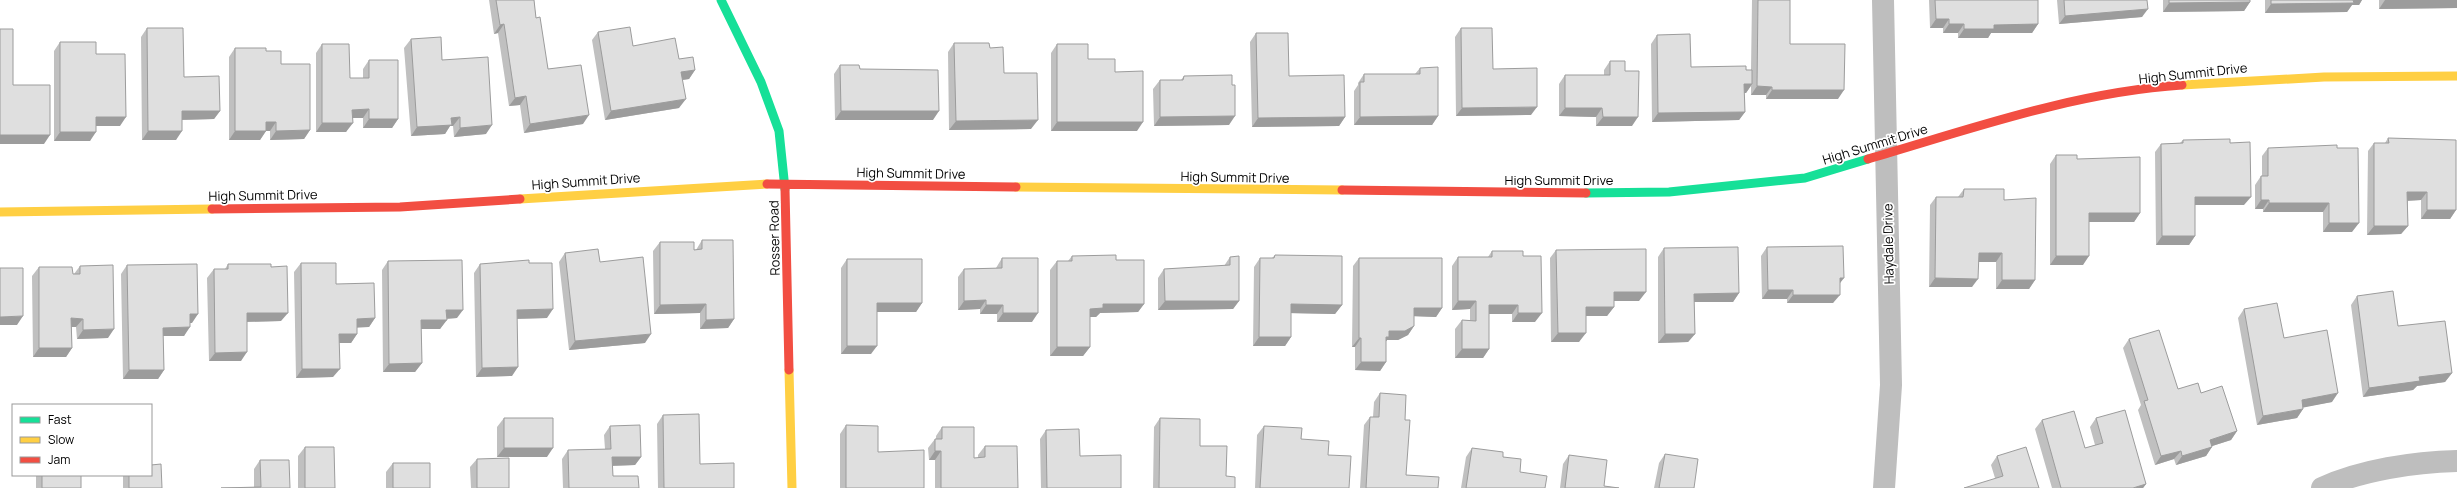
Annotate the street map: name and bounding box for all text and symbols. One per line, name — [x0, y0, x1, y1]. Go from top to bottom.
street label: High Summit Drive — [2138, 58, 2249, 88]
street label: High Summit Drive — [1820, 119, 1930, 169]
street label: High Summit Drive — [856, 163, 966, 183]
street label: High Summit Drive — [1180, 167, 1290, 187]
street label: High Summit Drive — [531, 168, 641, 194]
street label: High Summit Drive — [1505, 171, 1614, 189]
street label: High Summit Drive — [208, 185, 318, 205]
street label: Rosser Road — [764, 200, 784, 276]
street label: Haydale Drive — [1878, 203, 1898, 285]
legend — [12, 404, 152, 476]
text: Fast — [48, 411, 72, 428]
text: Slow — [48, 431, 74, 448]
text: Jam — [48, 451, 70, 468]

